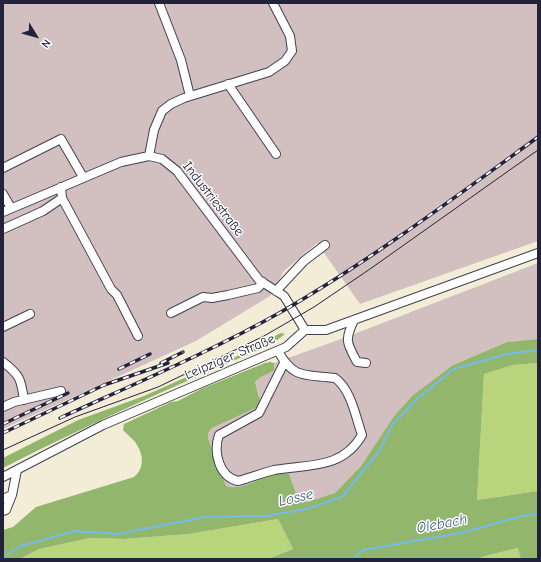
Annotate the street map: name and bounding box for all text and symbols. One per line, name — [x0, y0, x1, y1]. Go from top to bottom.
north arrow — [16, 16, 56, 56]
text: N — [39, 37, 53, 50]
street label: Industriestraße — [179, 158, 247, 240]
street label: Leipziger Straße — [182, 330, 278, 384]
water label: Losse — [277, 485, 315, 511]
water label: Olebach — [415, 510, 469, 538]

